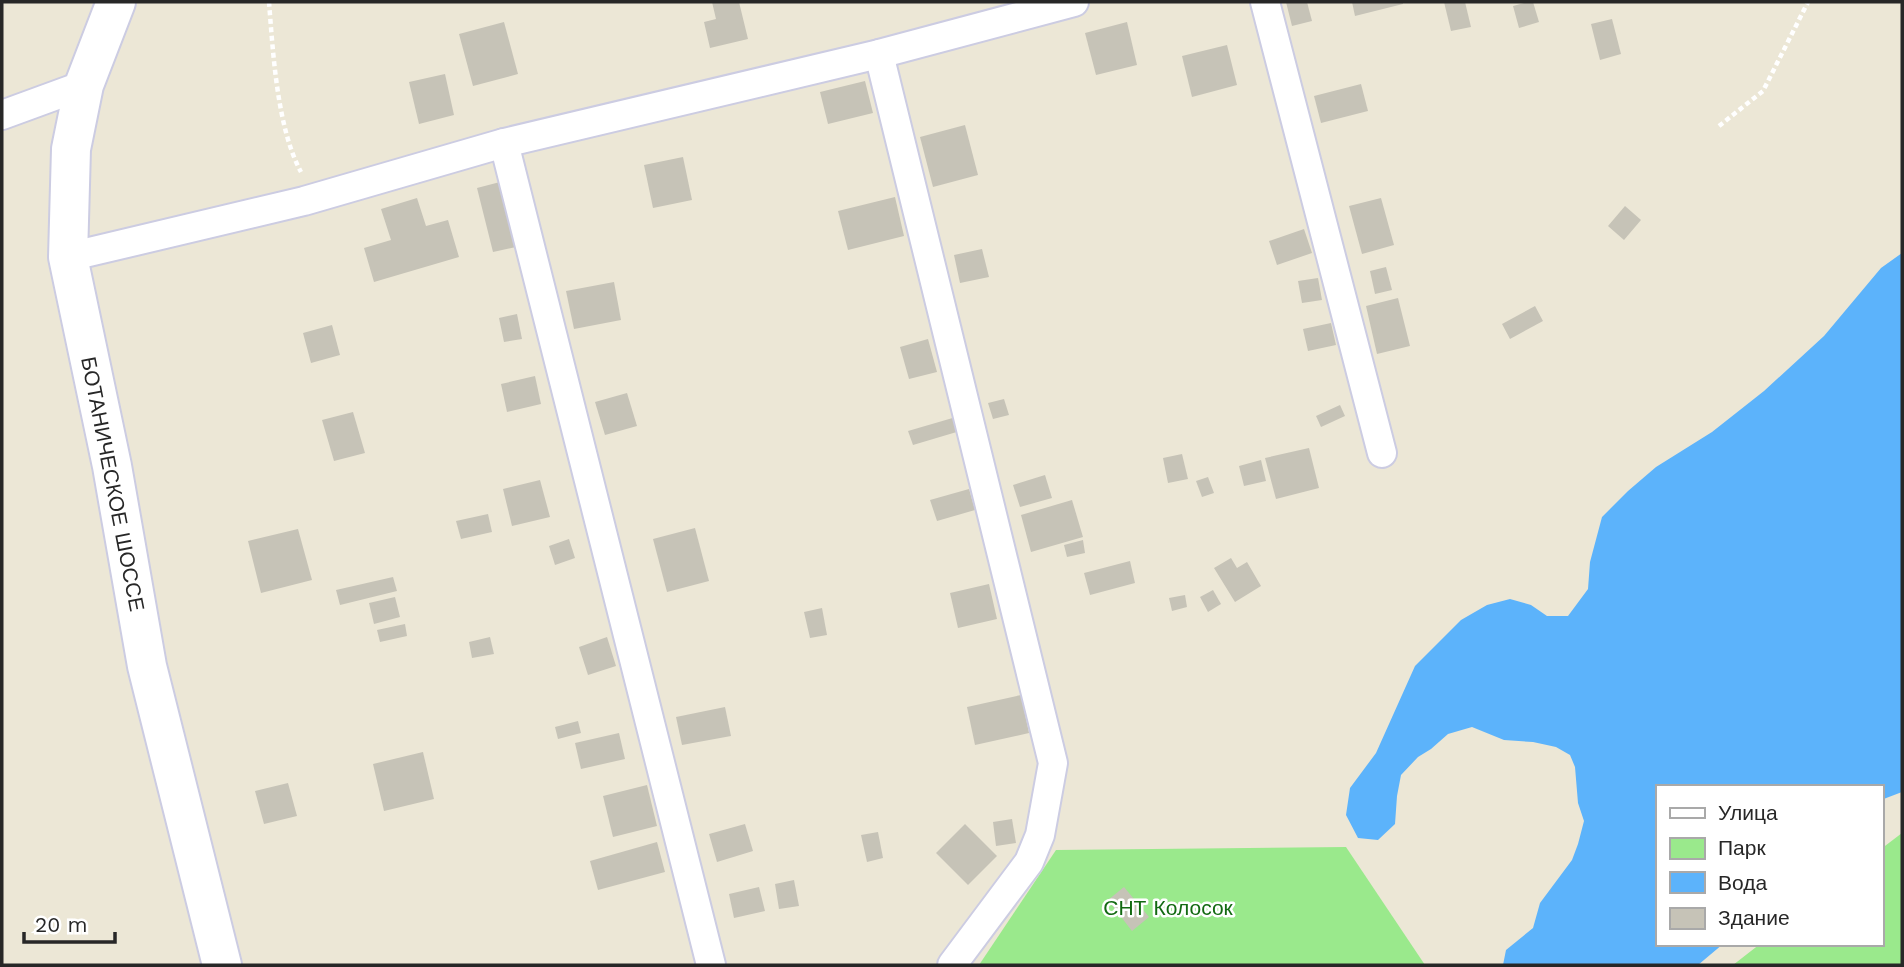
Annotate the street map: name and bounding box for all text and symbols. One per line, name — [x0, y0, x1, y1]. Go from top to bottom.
street label: БОТАНИЧЕСКОЕ ШОССЕ — [76, 355, 150, 613]
legend — [1656, 785, 1883, 946]
text: Улица — [1718, 800, 1778, 825]
text: Парк — [1718, 835, 1766, 860]
text: Вода — [1718, 870, 1767, 895]
park label: СНТ Колосок — [1103, 895, 1234, 920]
scale bar — [24, 900, 116, 944]
text: Здание — [1718, 905, 1790, 930]
text: 20 m — [35, 912, 87, 937]

